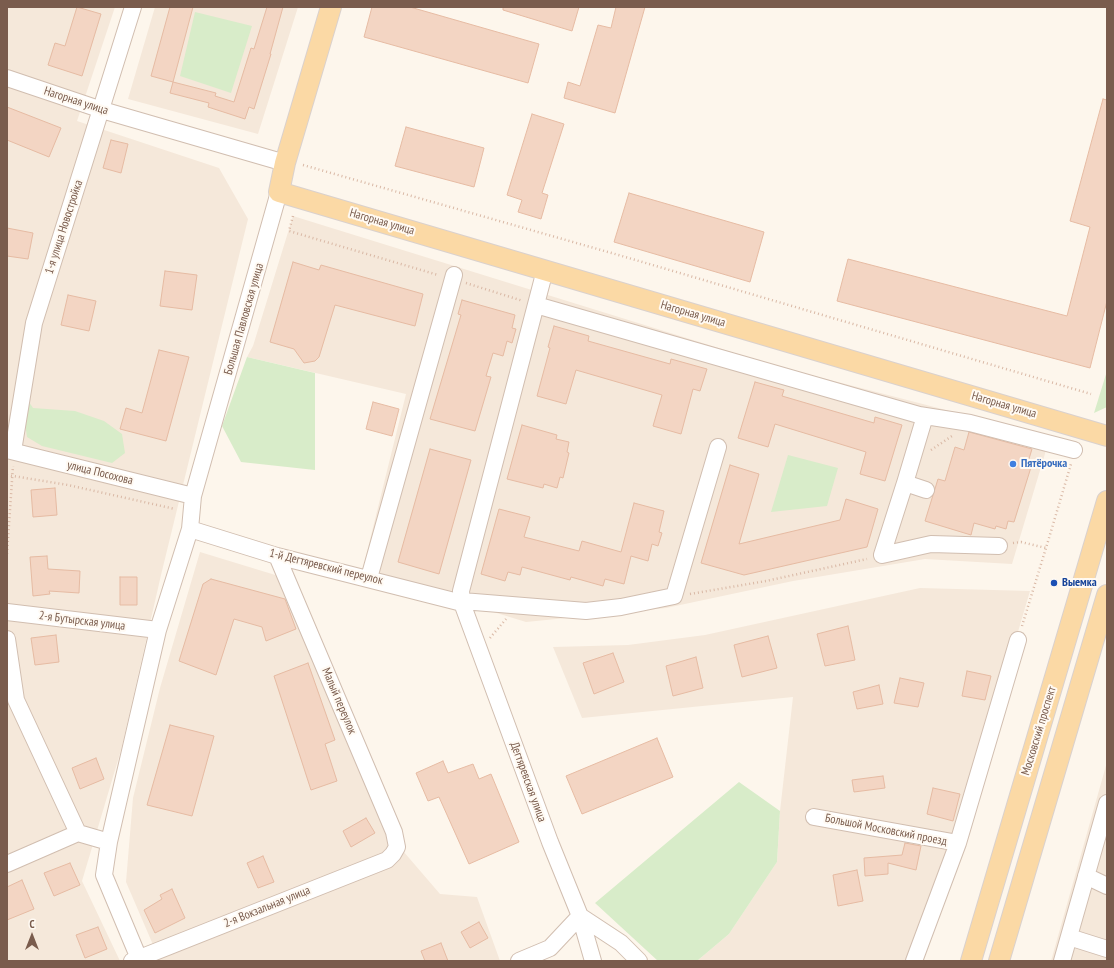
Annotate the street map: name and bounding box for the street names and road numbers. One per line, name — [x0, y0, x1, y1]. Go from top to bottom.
street label: Нагорная улица — [42, 84, 110, 118]
street label: 1-я улица Новостройка — [42, 178, 86, 276]
street label: Нагорная улица — [348, 206, 416, 238]
street label: Большая Павловская улица — [221, 262, 267, 376]
street label: Нагорная улица — [659, 298, 727, 330]
street label: Нагорная улица — [970, 389, 1038, 421]
street label: улица Посохова — [66, 458, 134, 488]
street label: 1-й Дегтяревский переулок — [268, 546, 384, 588]
street label: 2-я Бутырская улица — [38, 609, 126, 633]
street label: Малый переулок — [319, 666, 359, 736]
street label: Московский проспект — [1019, 685, 1059, 777]
street label: Дегтяревская улица — [507, 740, 549, 824]
street label: Большой Московский проезд — [824, 811, 948, 849]
street label: 2-я Вокзальная улица — [222, 883, 312, 931]

